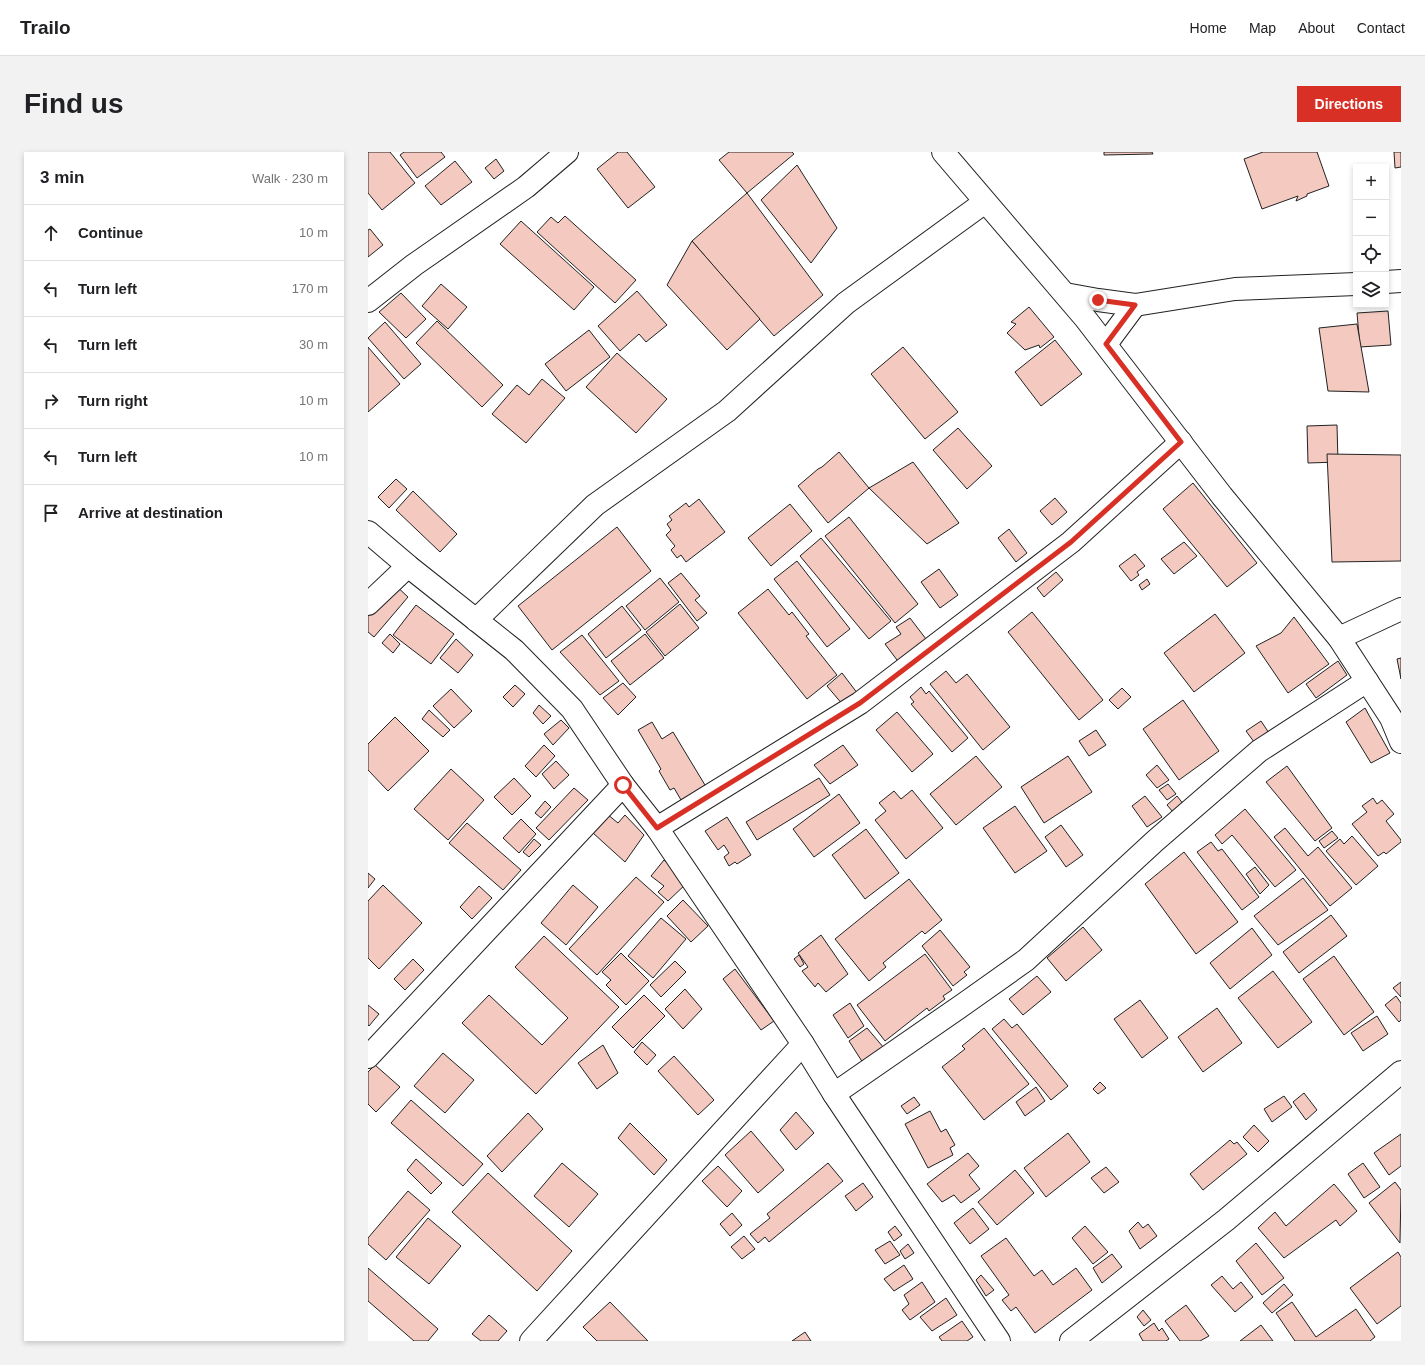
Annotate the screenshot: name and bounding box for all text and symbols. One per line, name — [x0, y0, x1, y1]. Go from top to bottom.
text: Trailo — [20, 17, 71, 38]
text: Home — [1190, 20, 1227, 36]
text: Map — [1249, 20, 1276, 36]
text: About — [1298, 20, 1335, 36]
text: Contact — [1357, 20, 1405, 36]
button: Directions — [1297, 86, 1401, 122]
text: Find us — [24, 88, 124, 119]
map controls — [1353, 164, 1389, 308]
button: + — [1353, 164, 1389, 200]
text: 3 min — [40, 168, 84, 187]
text: Walk · 230 m — [252, 171, 328, 186]
button: − — [1353, 200, 1389, 236]
icon: ahead — [40, 222, 62, 244]
text: Continue — [78, 224, 143, 241]
text: 10 m — [299, 225, 328, 240]
button: locate — [1353, 236, 1389, 272]
button: layers — [1353, 272, 1389, 308]
icon: left — [40, 278, 62, 300]
text: Turn left — [78, 280, 137, 297]
text: 170 m — [292, 281, 328, 296]
route end — [1089, 291, 1107, 309]
icon: left — [40, 334, 62, 356]
text: Turn left — [78, 336, 137, 353]
text: 30 m — [299, 337, 328, 352]
icon: right — [40, 390, 62, 412]
text: Turn right — [78, 392, 148, 409]
text: 10 m — [299, 393, 328, 408]
icon: left — [40, 446, 62, 468]
text: Turn left — [78, 448, 137, 465]
text: 10 m — [299, 449, 328, 464]
icon: arrive — [40, 502, 62, 524]
text: Arrive at destination — [78, 504, 223, 521]
route start — [614, 776, 632, 794]

